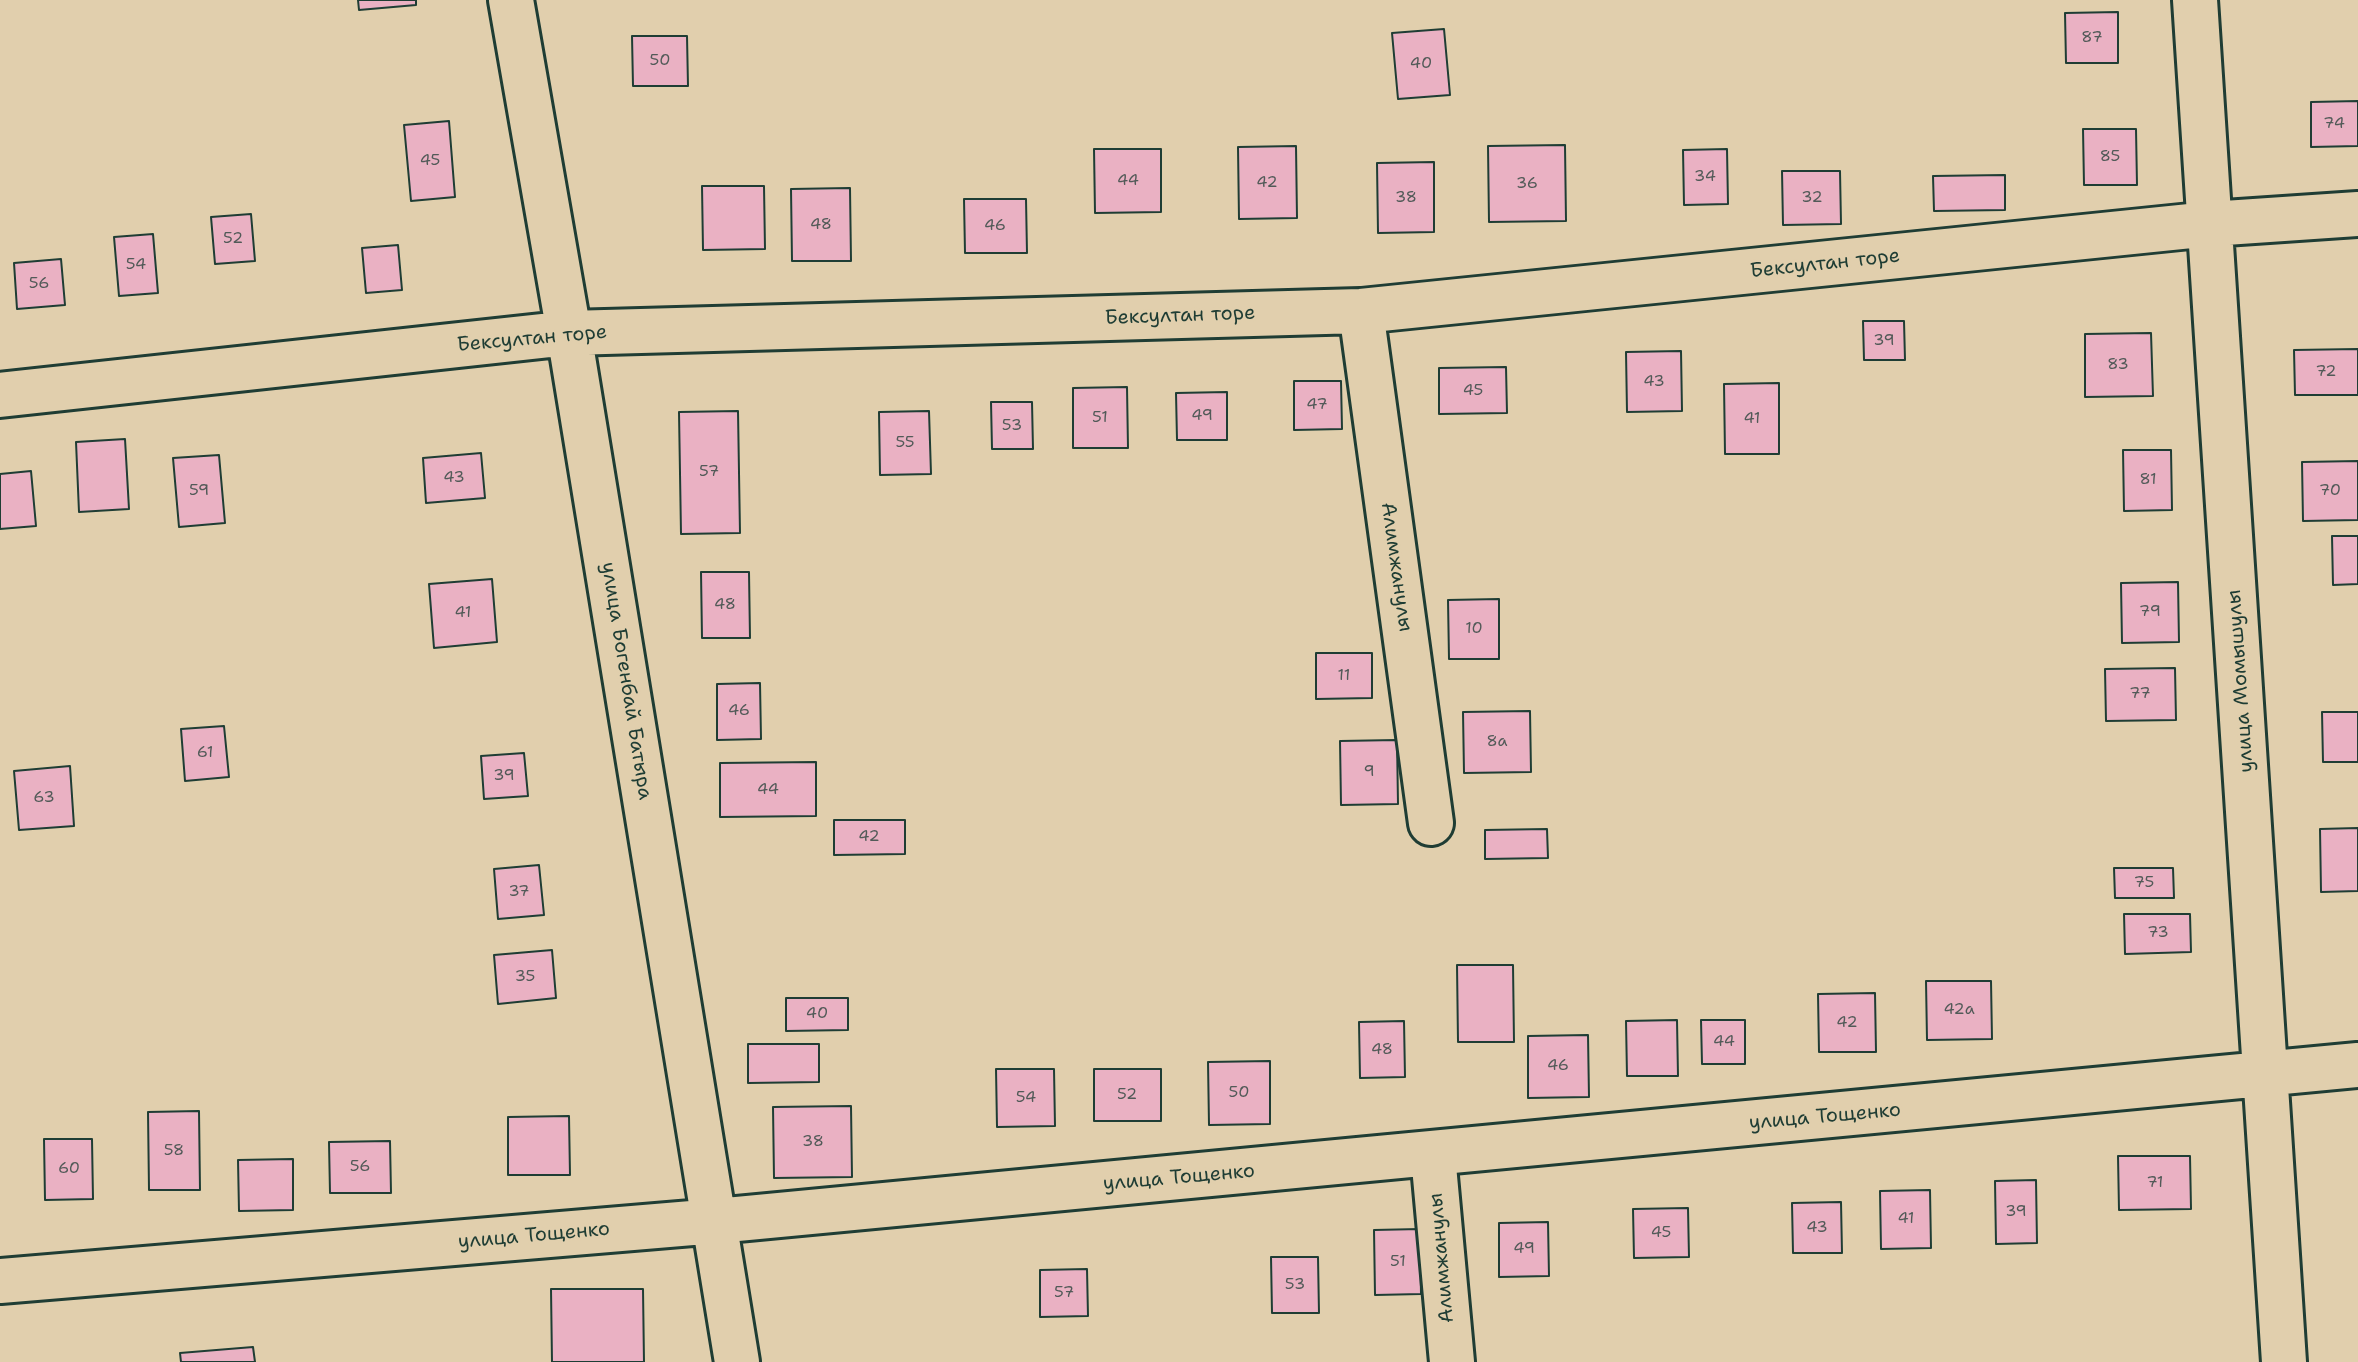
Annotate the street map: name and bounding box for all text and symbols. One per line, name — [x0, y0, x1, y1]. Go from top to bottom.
house number: 87 — [2081, 28, 2103, 48]
house number: 50 — [650, 51, 670, 71]
house number: 40 — [1410, 54, 1432, 74]
house number: 74 — [2323, 114, 2345, 134]
house number: 85 — [2100, 147, 2120, 167]
house number: 45 — [420, 151, 440, 171]
house number: 34 — [1694, 167, 1716, 187]
house number: 44 — [1117, 171, 1139, 191]
house number: 42 — [1256, 173, 1278, 193]
house number: 36 — [1516, 174, 1538, 194]
house number: 38 — [1395, 188, 1417, 208]
house number: 32 — [1801, 188, 1823, 208]
house number: 48 — [810, 215, 832, 235]
house number: 46 — [984, 216, 1006, 236]
house number: 52 — [223, 229, 243, 249]
street label: Бексултан торе — [1749, 244, 1901, 284]
house number: 54 — [126, 255, 146, 275]
house number: 56 — [29, 274, 49, 294]
street label: Бексултан торе — [1104, 301, 1256, 331]
street label: Бексултан торе — [456, 320, 608, 358]
house number: 39 — [1873, 331, 1895, 351]
house number: 83 — [2107, 355, 2129, 375]
house number: 72 — [2315, 362, 2337, 382]
house number: 43 — [1643, 372, 1665, 392]
house number: 45 — [1463, 381, 1483, 401]
house number: 47 — [1306, 395, 1328, 415]
house number: 49 — [1191, 406, 1213, 426]
house number: 51 — [1092, 408, 1108, 428]
house number: 41 — [1743, 409, 1761, 429]
house number: 53 — [1002, 416, 1022, 436]
house number: 55 — [895, 433, 915, 453]
house number: 57 — [699, 462, 719, 482]
house number: 43 — [443, 468, 465, 488]
house number: 81 — [2139, 470, 2157, 490]
house number: 59 — [189, 481, 209, 501]
house number: 70 — [2319, 481, 2341, 501]
street label: Алимжанулы — [1375, 501, 1417, 633]
street label: улица Богенбай Батыра — [595, 560, 657, 802]
street label: улица Момышулы — [2223, 589, 2259, 773]
house number: 48 — [714, 595, 736, 615]
house number: 79 — [2139, 602, 2161, 622]
house number: 41 — [454, 603, 472, 623]
house number: 10 — [1465, 619, 1483, 639]
house number: 11 — [1338, 666, 1350, 686]
house number: 77 — [2129, 684, 2151, 704]
house number: 46 — [728, 701, 750, 721]
house number: 8а — [1486, 732, 1508, 752]
house number: 61 — [197, 743, 213, 763]
house number: 9 — [1363, 762, 1375, 782]
house number: 39 — [493, 766, 515, 786]
house number: 44 — [757, 780, 779, 800]
house number: 63 — [33, 788, 55, 808]
house number: 42 — [858, 827, 880, 847]
house number: 75 — [2134, 873, 2154, 893]
house number: 37 — [508, 882, 530, 902]
house number: 73 — [2147, 923, 2169, 943]
house number: 35 — [515, 967, 535, 987]
house number: 42а — [1943, 1000, 1975, 1020]
house number: 40 — [806, 1004, 828, 1024]
house number: 42 — [1836, 1013, 1858, 1033]
house number: 44 — [1713, 1032, 1735, 1052]
house number: 48 — [1371, 1040, 1393, 1060]
house number: 46 — [1547, 1056, 1569, 1076]
house number: 50 — [1229, 1083, 1249, 1103]
house number: 52 — [1117, 1085, 1137, 1105]
house number: 54 — [1016, 1088, 1036, 1108]
street label: улица Тощенко — [1748, 1098, 1902, 1136]
house number: 38 — [802, 1132, 824, 1152]
house number: 58 — [164, 1141, 184, 1161]
house number: 56 — [350, 1157, 370, 1177]
house number: 60 — [58, 1159, 80, 1179]
street label: улица Тощенко — [1102, 1159, 1256, 1197]
house number: 71 — [2146, 1173, 2164, 1193]
street label: Алимжанулы — [1424, 1192, 1460, 1324]
house number: 39 — [2005, 1202, 2027, 1222]
house number: 41 — [1897, 1209, 1915, 1229]
street label: улица Тощенко — [457, 1217, 611, 1255]
house number: 43 — [1806, 1218, 1828, 1238]
house number: 45 — [1651, 1223, 1671, 1243]
house number: 49 — [1513, 1239, 1535, 1259]
house number: 51 — [1390, 1252, 1406, 1272]
house number: 53 — [1285, 1275, 1305, 1295]
house number: 57 — [1054, 1283, 1074, 1303]

